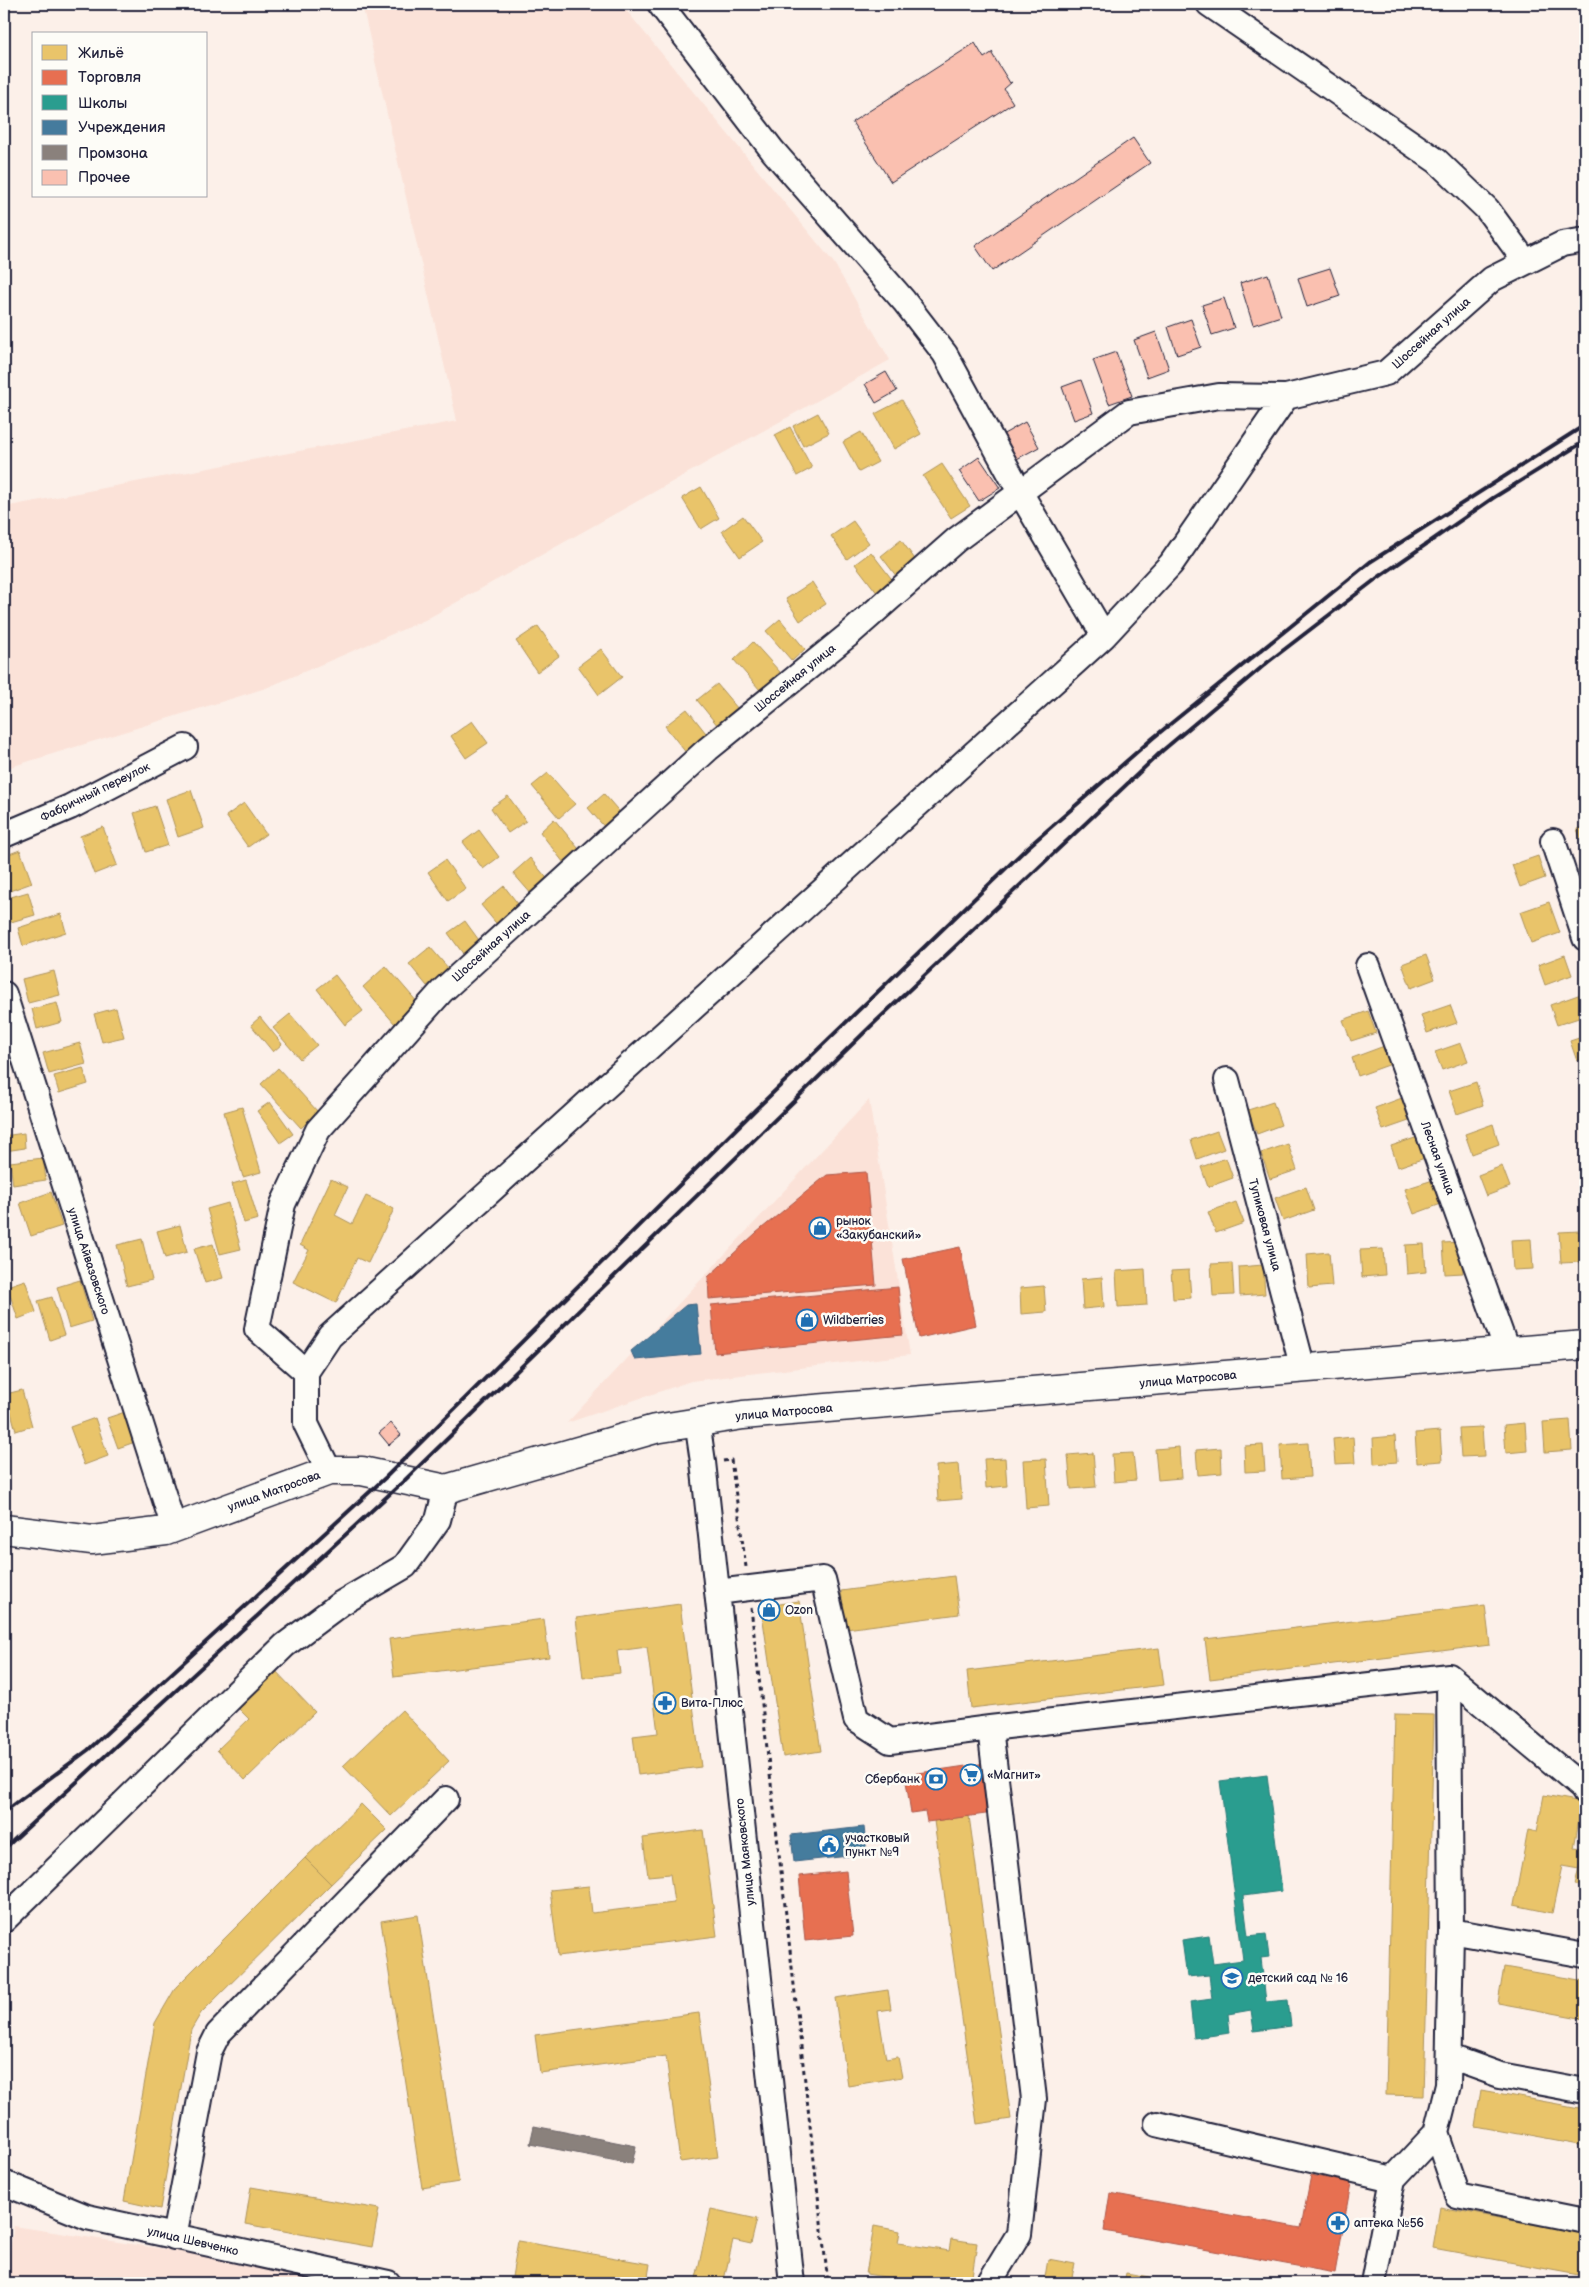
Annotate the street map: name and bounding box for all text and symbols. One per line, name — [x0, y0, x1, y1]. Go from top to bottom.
legend — [32, 32, 208, 198]
text: Жильё — [78, 44, 124, 63]
text: Торговля — [78, 68, 141, 87]
text: Школы — [78, 94, 127, 113]
text: Учреждения — [78, 118, 165, 137]
text: Промзона — [78, 144, 148, 163]
text: Прочее — [78, 168, 130, 187]
street label: Шоссейная улица — [1389, 294, 1474, 372]
street label: Шоссейная улица — [752, 641, 839, 716]
street label: Фабричный переулок — [38, 759, 153, 826]
street label: Шоссейная улица — [449, 907, 534, 985]
street label: Лесная улица — [1417, 1118, 1458, 1197]
street label: Тупиковая улица — [1245, 1177, 1284, 1273]
street label: улица Айвазовского — [64, 1206, 113, 1316]
place label: рынок «Закубанский» — [836, 1214, 922, 1243]
shop icon: рынок «Закубанский» — [808, 1216, 832, 1240]
shop icon: Wildberries — [795, 1308, 819, 1332]
place label: Wildberries — [823, 1313, 884, 1328]
street label: улица Матросова — [1139, 1368, 1237, 1391]
street label: улица Матросова — [735, 1401, 833, 1424]
street label: улица Матросова — [226, 1468, 323, 1515]
shop icon: Ozon — [757, 1598, 781, 1622]
place label: Ozon — [785, 1603, 813, 1618]
pharmacy icon: Вита-Плюс — [653, 1691, 677, 1715]
place label: Вита-Плюс — [681, 1696, 743, 1711]
supermarket icon: «Магнит» — [959, 1763, 983, 1787]
bank icon: Сбербанк — [924, 1767, 948, 1791]
place label: «Магнит» — [987, 1768, 1041, 1783]
place label: Сбербанк — [865, 1772, 921, 1787]
street label: улица Маяковского — [732, 1797, 759, 1906]
place label: участковый пункт №9 — [845, 1831, 910, 1860]
public building icon: участковый пункт №9 — [817, 1833, 841, 1857]
school or university icon: детский сад № 16 — [1220, 1966, 1244, 1990]
place label: детский сад № 16 — [1248, 1971, 1348, 1986]
pharmacy icon: аптека №56 — [1326, 2211, 1350, 2235]
place label: аптека №56 — [1354, 2216, 1424, 2231]
street label: улица Шевченко — [146, 2224, 240, 2259]

